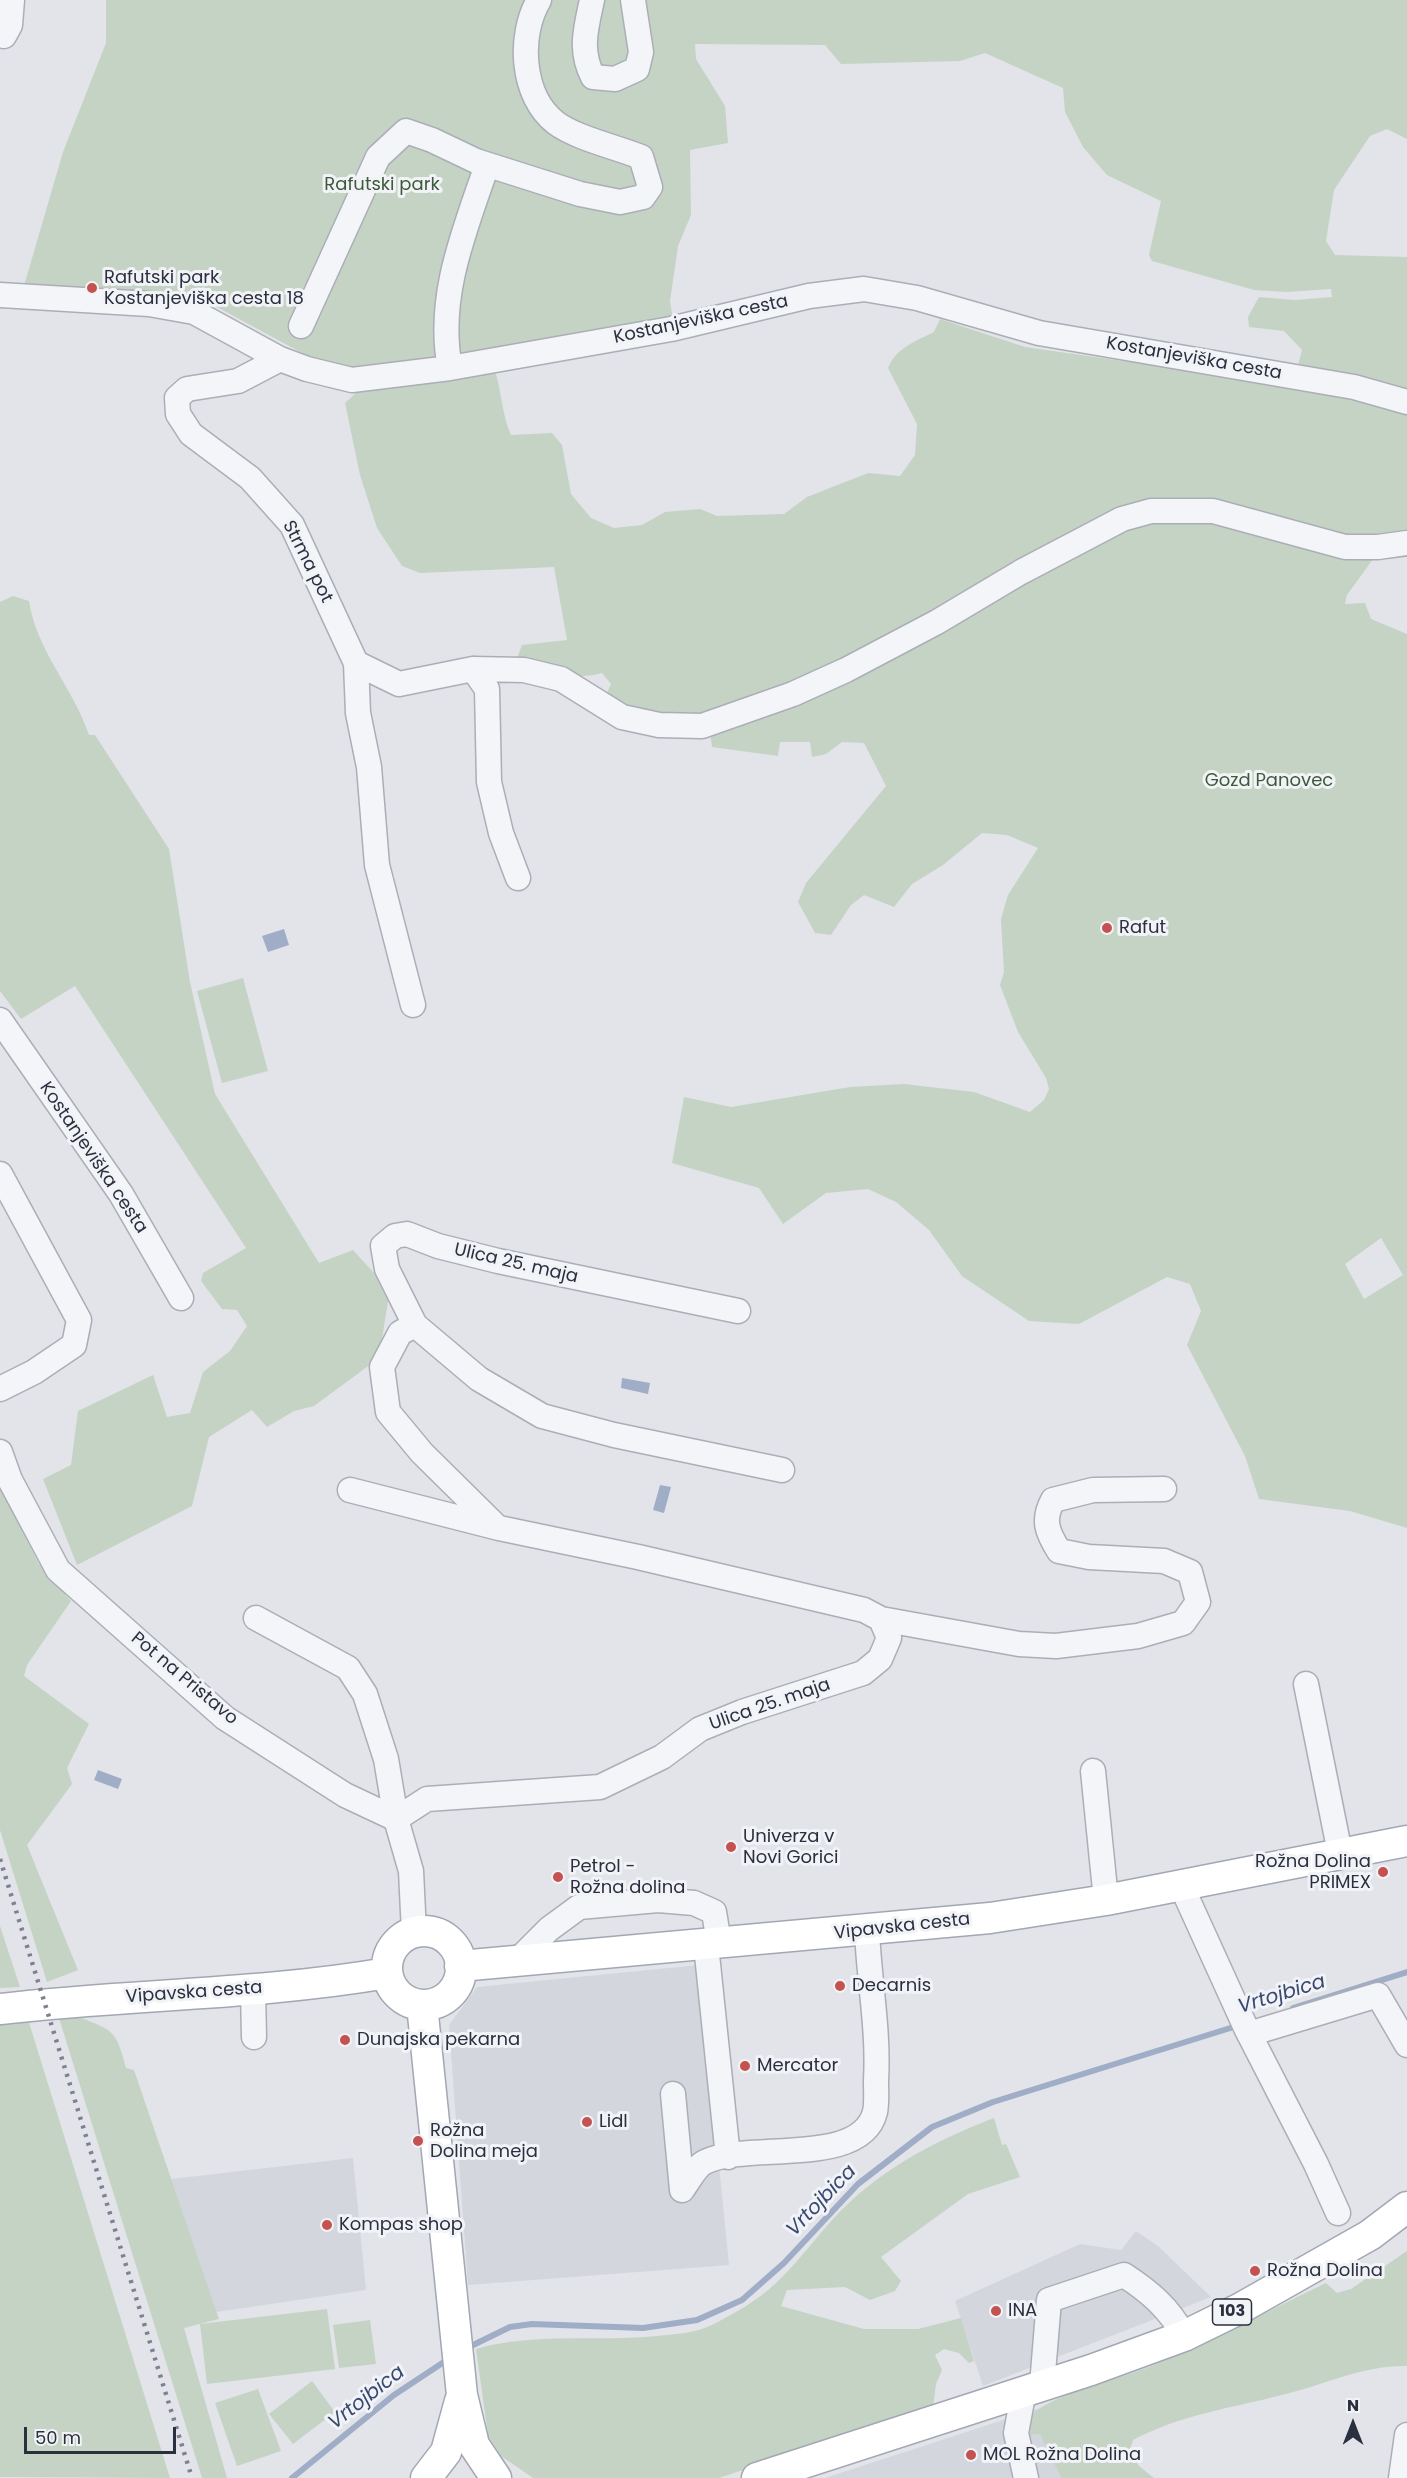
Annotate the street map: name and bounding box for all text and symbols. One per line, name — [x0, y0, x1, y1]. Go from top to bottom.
park label: Rafutski park — [324, 174, 440, 196]
place label: Rafutski park Kostanjeviška cesta 18 — [104, 267, 304, 310]
marker: Rafutski park Kostanjeviška cesta 18 — [85, 281, 99, 295]
street label: Kostanjeviška cesta — [612, 291, 790, 349]
street label: Kostanjeviška cesta — [1105, 333, 1283, 385]
street label: Strma pot — [277, 517, 337, 607]
park label: Gozd Panovec — [1205, 770, 1333, 792]
place label: Rafut — [1119, 917, 1166, 939]
marker: Rafut — [1100, 921, 1114, 935]
street label: Kostanjeviška cesta — [34, 1078, 152, 1238]
street label: Ulica 25. maja — [452, 1239, 580, 1289]
street label: Pot na Pristavo — [126, 1628, 242, 1730]
street label: Ulica 25. maja — [707, 1674, 833, 1736]
place label: Univerza v Novi Gorici — [743, 1826, 839, 1868]
marker: Univerza v Novi Gorici — [724, 1840, 738, 1854]
place label: Rožna Dolina PRIMEX — [1255, 1851, 1371, 1894]
place label: Petrol - Rožna dolina — [570, 1856, 685, 1898]
marker: Rožna Dolina PRIMEX — [1376, 1865, 1390, 1879]
marker: Petrol - Rožna dolina — [551, 1870, 565, 1884]
street label: Vipavska cesta — [833, 1909, 971, 1945]
water label: Vrtojbica — [1235, 1970, 1329, 2020]
place label: Decarnis — [852, 1975, 931, 1997]
street label: Vipavska cesta — [125, 1977, 263, 2009]
marker: Decarnis — [833, 1979, 847, 1993]
place label: Dunajska pekarna — [357, 2029, 520, 2051]
marker: Dunajska pekarna — [338, 2033, 352, 2047]
place label: Mercator — [757, 2055, 838, 2077]
marker: Mercator — [738, 2059, 752, 2073]
place label: Lidl — [599, 2111, 628, 2133]
marker: Lidl — [580, 2115, 594, 2129]
place label: Rožna Dolina meja — [430, 2120, 538, 2162]
marker: Rožna Dolina meja — [411, 2134, 425, 2148]
water label: Vrtojbica — [782, 2160, 862, 2242]
place label: Kompas shop — [339, 2214, 463, 2236]
marker: Kompas shop — [320, 2218, 334, 2232]
place label: Rožna Dolina — [1267, 2260, 1383, 2282]
marker: Rožna Dolina — [1248, 2264, 1262, 2278]
road number: 103 — [1212, 2299, 1252, 2325]
place label: INA — [1008, 2300, 1037, 2322]
marker: INA — [989, 2304, 1003, 2318]
water label: Vrtojbica — [324, 2361, 410, 2435]
north arrow — [1323, 2394, 1383, 2454]
text: N — [1347, 2394, 1359, 2417]
scale bar — [27, 2415, 178, 2453]
text: 50 m — [35, 2425, 81, 2450]
place label: MOL Rožna Dolina — [983, 2444, 1141, 2466]
marker: MOL Rožna Dolina — [964, 2448, 978, 2462]

